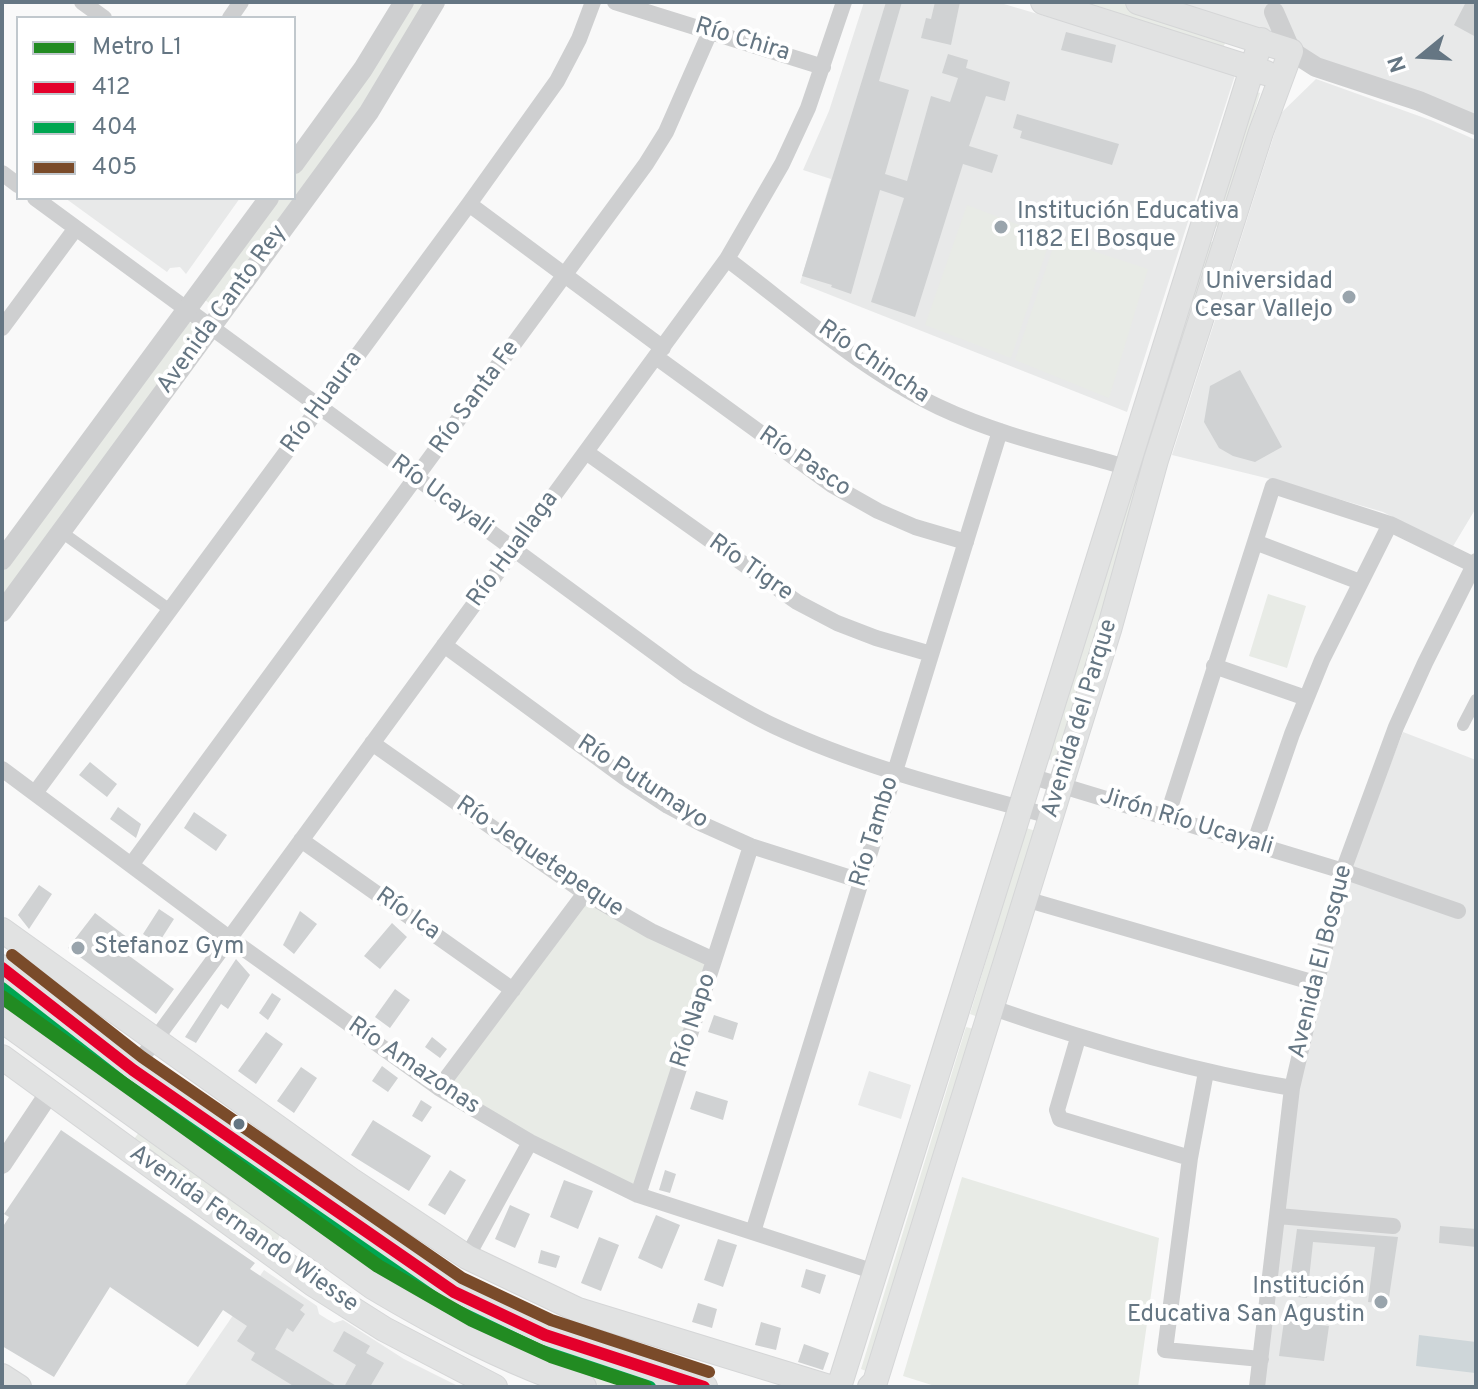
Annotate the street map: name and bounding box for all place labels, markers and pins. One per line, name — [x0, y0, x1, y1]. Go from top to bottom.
place label: Institución Educativa 1182 El Bosque — [1017, 199, 1239, 255]
marker: Institución Educativa 1182 El Bosque — [992, 218, 1010, 236]
place label: Universidad Cesar Vallejo — [1194, 269, 1333, 325]
marker: Universidad Cesar Vallejo — [1340, 288, 1358, 306]
place label: Stefanoz Gym — [94, 934, 244, 962]
marker: Stefanoz Gym — [69, 939, 87, 957]
unlabelled marker — [231, 1116, 247, 1132]
place label: Institución Educativa San Agustin — [1127, 1274, 1365, 1330]
marker: Institución Educativa San Agustin — [1372, 1293, 1390, 1311]

